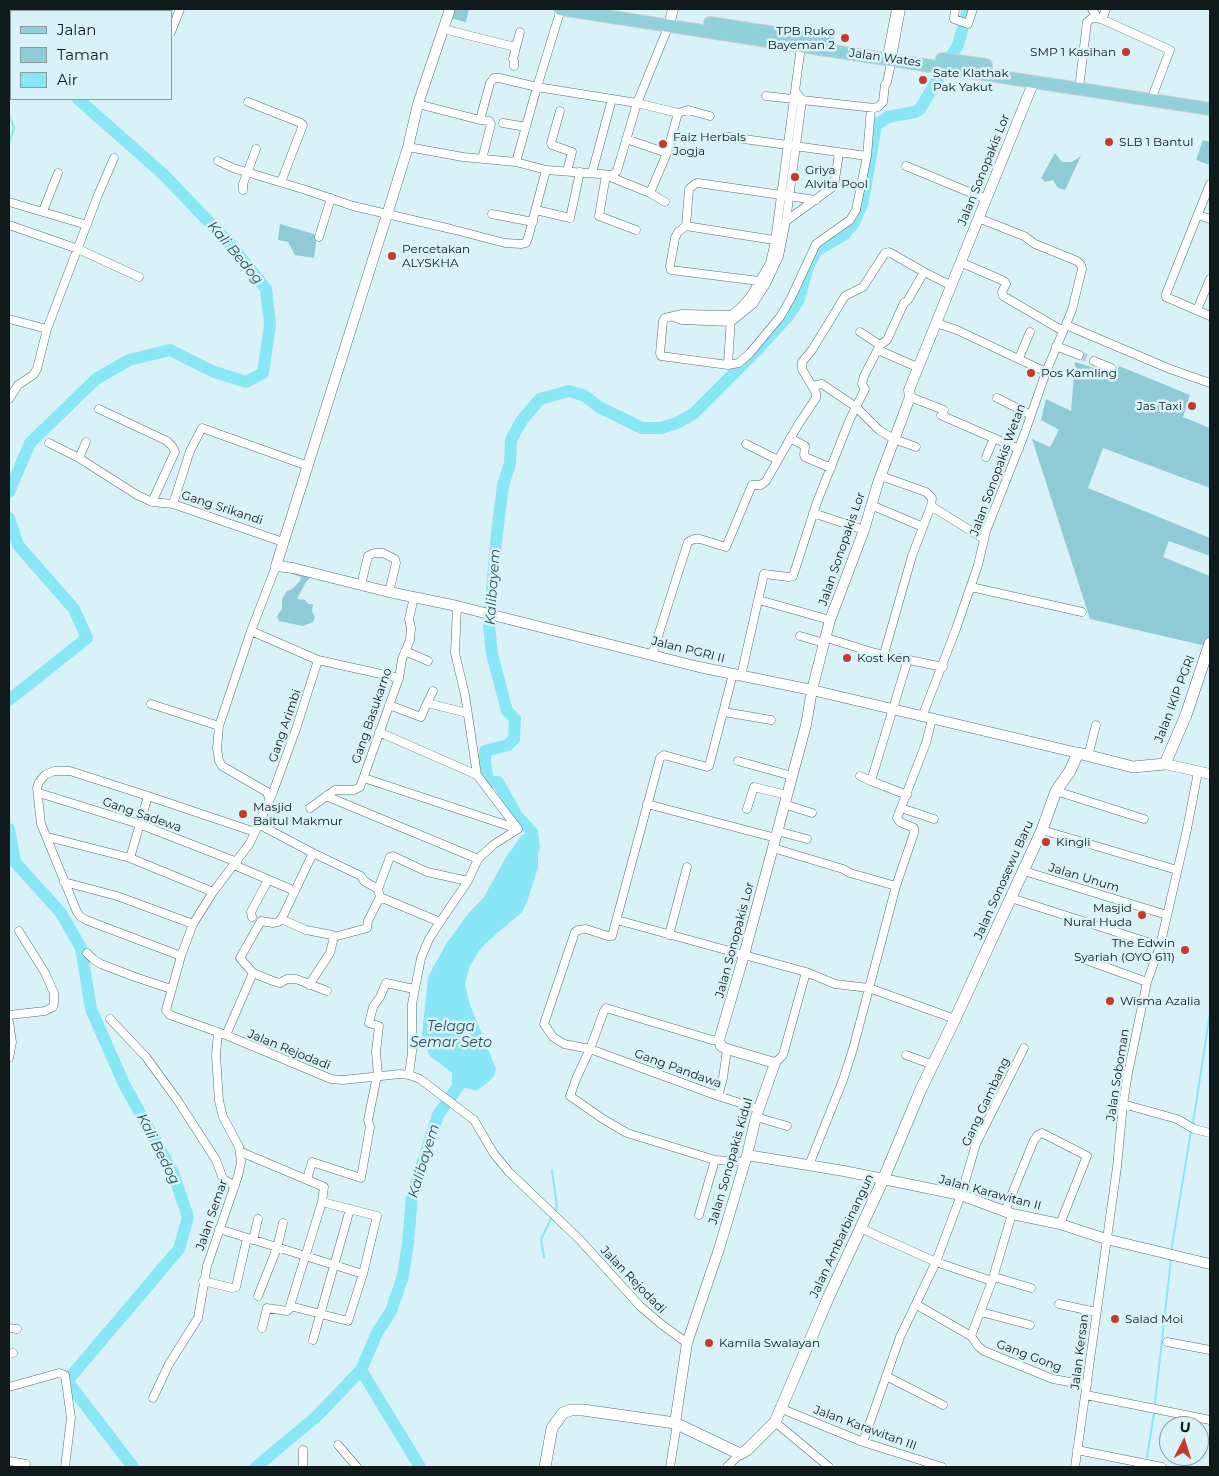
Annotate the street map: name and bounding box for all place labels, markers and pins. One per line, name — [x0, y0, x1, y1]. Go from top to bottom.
place label: TPB Ruko Bayeman 2 — [768, 24, 835, 52]
marker: TPB Ruko Bayeman 2 — [839, 32, 851, 44]
place label: SMP 1 Kasihan — [1030, 45, 1116, 59]
marker: SMP 1 Kasihan — [1120, 46, 1132, 58]
place label: Sate Klathak Pak Yakut — [933, 66, 1009, 94]
marker: Sate Klathak Pak Yakut — [917, 74, 929, 86]
place label: Faiz Herbals Jogja — [673, 130, 746, 158]
place label: SLB 1 Bantul — [1119, 135, 1194, 149]
marker: SLB 1 Bantul — [1103, 136, 1115, 148]
marker: Faiz Herbals Jogja — [657, 138, 669, 150]
place label: Griya Alvita Pool — [805, 163, 868, 191]
marker: Griya Alvita Pool — [789, 171, 801, 183]
place label: Percetakan ALYSKHA — [402, 242, 470, 270]
marker: Percetakan ALYSKHA — [386, 250, 398, 262]
place label: Pos Kamling — [1041, 366, 1117, 380]
marker: Pos Kamling — [1025, 367, 1037, 379]
place label: Jas Taxi — [1137, 399, 1182, 413]
marker: Jas Taxi — [1186, 400, 1198, 412]
place label: Kost Ken — [857, 651, 910, 665]
marker: Kost Ken — [841, 652, 853, 664]
place label: Masjid Baitul Makmur — [253, 800, 343, 828]
marker: Masjid Baitul Makmur — [237, 808, 249, 820]
place label: Kingli — [1056, 835, 1091, 849]
marker: Kingli — [1040, 836, 1052, 848]
place label: Masjid Nural Huda — [1063, 901, 1132, 929]
marker: Masjid Nural Huda — [1136, 909, 1148, 921]
place label: The Edwin Syariah (OYO 611) — [1074, 936, 1175, 964]
marker: The Edwin Syariah (OYO 611) — [1179, 944, 1191, 956]
place label: Wisma Azalia — [1120, 994, 1201, 1008]
marker: Wisma Azalia — [1104, 995, 1116, 1007]
place label: Salad Moi — [1125, 1312, 1183, 1326]
marker: Salad Moi — [1109, 1313, 1121, 1325]
place label: Kamila Swalayan — [719, 1336, 820, 1350]
marker: Kamila Swalayan — [703, 1337, 715, 1349]

